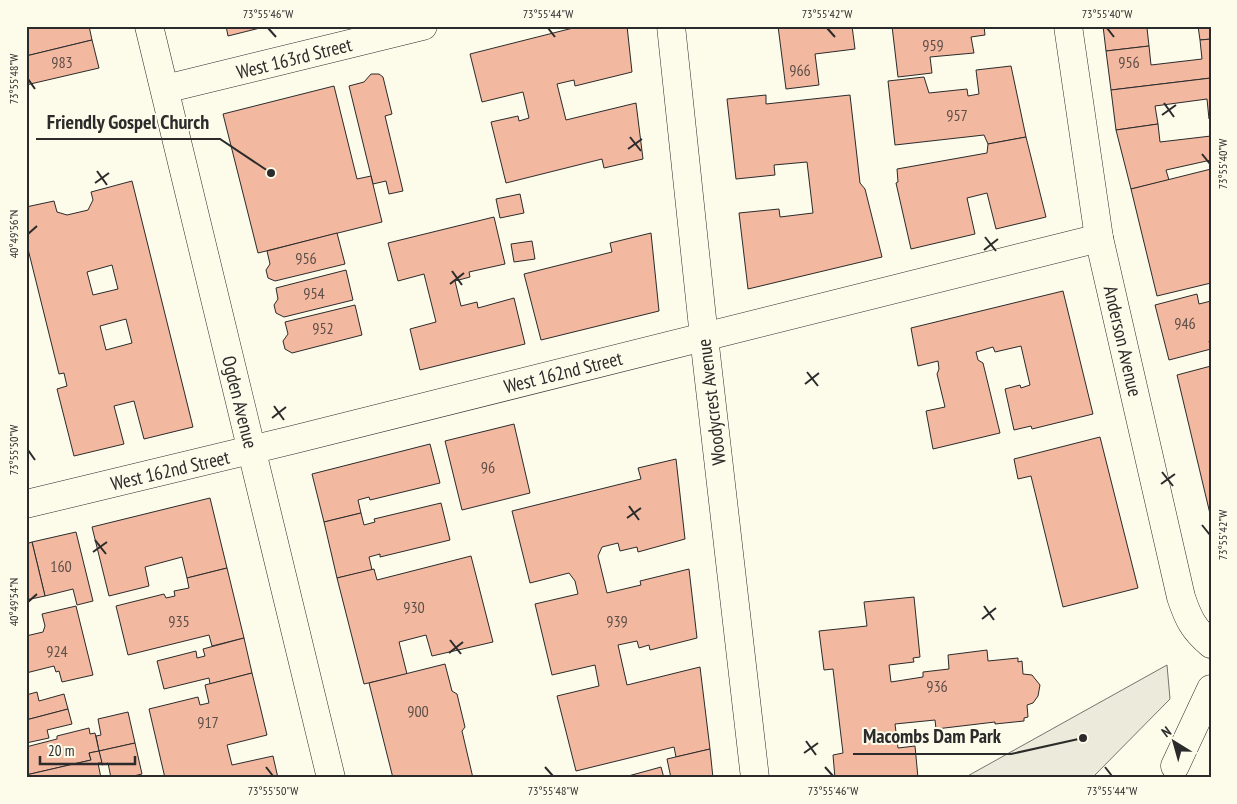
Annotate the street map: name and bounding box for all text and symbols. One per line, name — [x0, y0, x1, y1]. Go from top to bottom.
text: 73°55'46"W — [243, 6, 293, 21]
text: 73°55'44"W — [523, 6, 573, 21]
text: 73°55'42"W — [802, 6, 852, 21]
text: 73°55'40"W — [1082, 6, 1132, 21]
street label: West 163rd Street — [234, 32, 355, 84]
house number: 959 — [922, 35, 944, 55]
house number: 983 — [51, 52, 73, 72]
house number: 956 — [1118, 52, 1140, 72]
text: 73°55'48"W — [6, 54, 21, 104]
house number: 966 — [789, 60, 811, 80]
callout: Friendly Gospel Church — [36, 104, 220, 139]
house number: 957 — [946, 105, 968, 125]
text: Friendly Gospel Church — [47, 109, 209, 135]
text: 73°55'40"W — [1215, 139, 1230, 189]
text: 40°49'56"N — [6, 210, 21, 258]
house number: 956 — [295, 248, 317, 268]
house number: 954 — [303, 283, 325, 303]
street label: Anderson Avenue — [1099, 283, 1147, 399]
house number: 946 — [1174, 313, 1196, 333]
house number: 952 — [312, 318, 334, 338]
street label: Woodycrest Avenue — [691, 337, 731, 466]
street label: West 162nd Street — [501, 346, 625, 398]
street label: Ogden Avenue — [217, 353, 263, 451]
text: 73°55'50"W — [6, 425, 21, 475]
street label: West 162nd Street — [108, 445, 232, 495]
house number: 96 — [481, 457, 495, 477]
text: 73°55'42"W — [1215, 510, 1230, 560]
house number: 160 — [50, 556, 72, 576]
text: 40°49'54"N — [6, 578, 21, 626]
house number: 930 — [403, 597, 425, 617]
house number: 935 — [168, 611, 190, 631]
house number: 939 — [606, 611, 628, 631]
house number: 924 — [46, 641, 68, 661]
house number: 936 — [926, 676, 948, 696]
house number: 900 — [407, 701, 429, 721]
house number: 917 — [197, 712, 219, 732]
north arrow — [1150, 716, 1200, 766]
callout: Macombs Dam Park — [853, 719, 1011, 754]
text: N — [1158, 722, 1175, 741]
text: Macombs Dam Park — [863, 723, 1002, 749]
scale bar — [40, 734, 135, 766]
text: 20 m — [48, 741, 74, 760]
text: 73°55'50"W — [248, 783, 298, 798]
text: 73°55'48"W — [528, 783, 578, 798]
text: 73°55'46"W — [808, 783, 858, 798]
text: 73°55'44"W — [1087, 783, 1137, 798]

